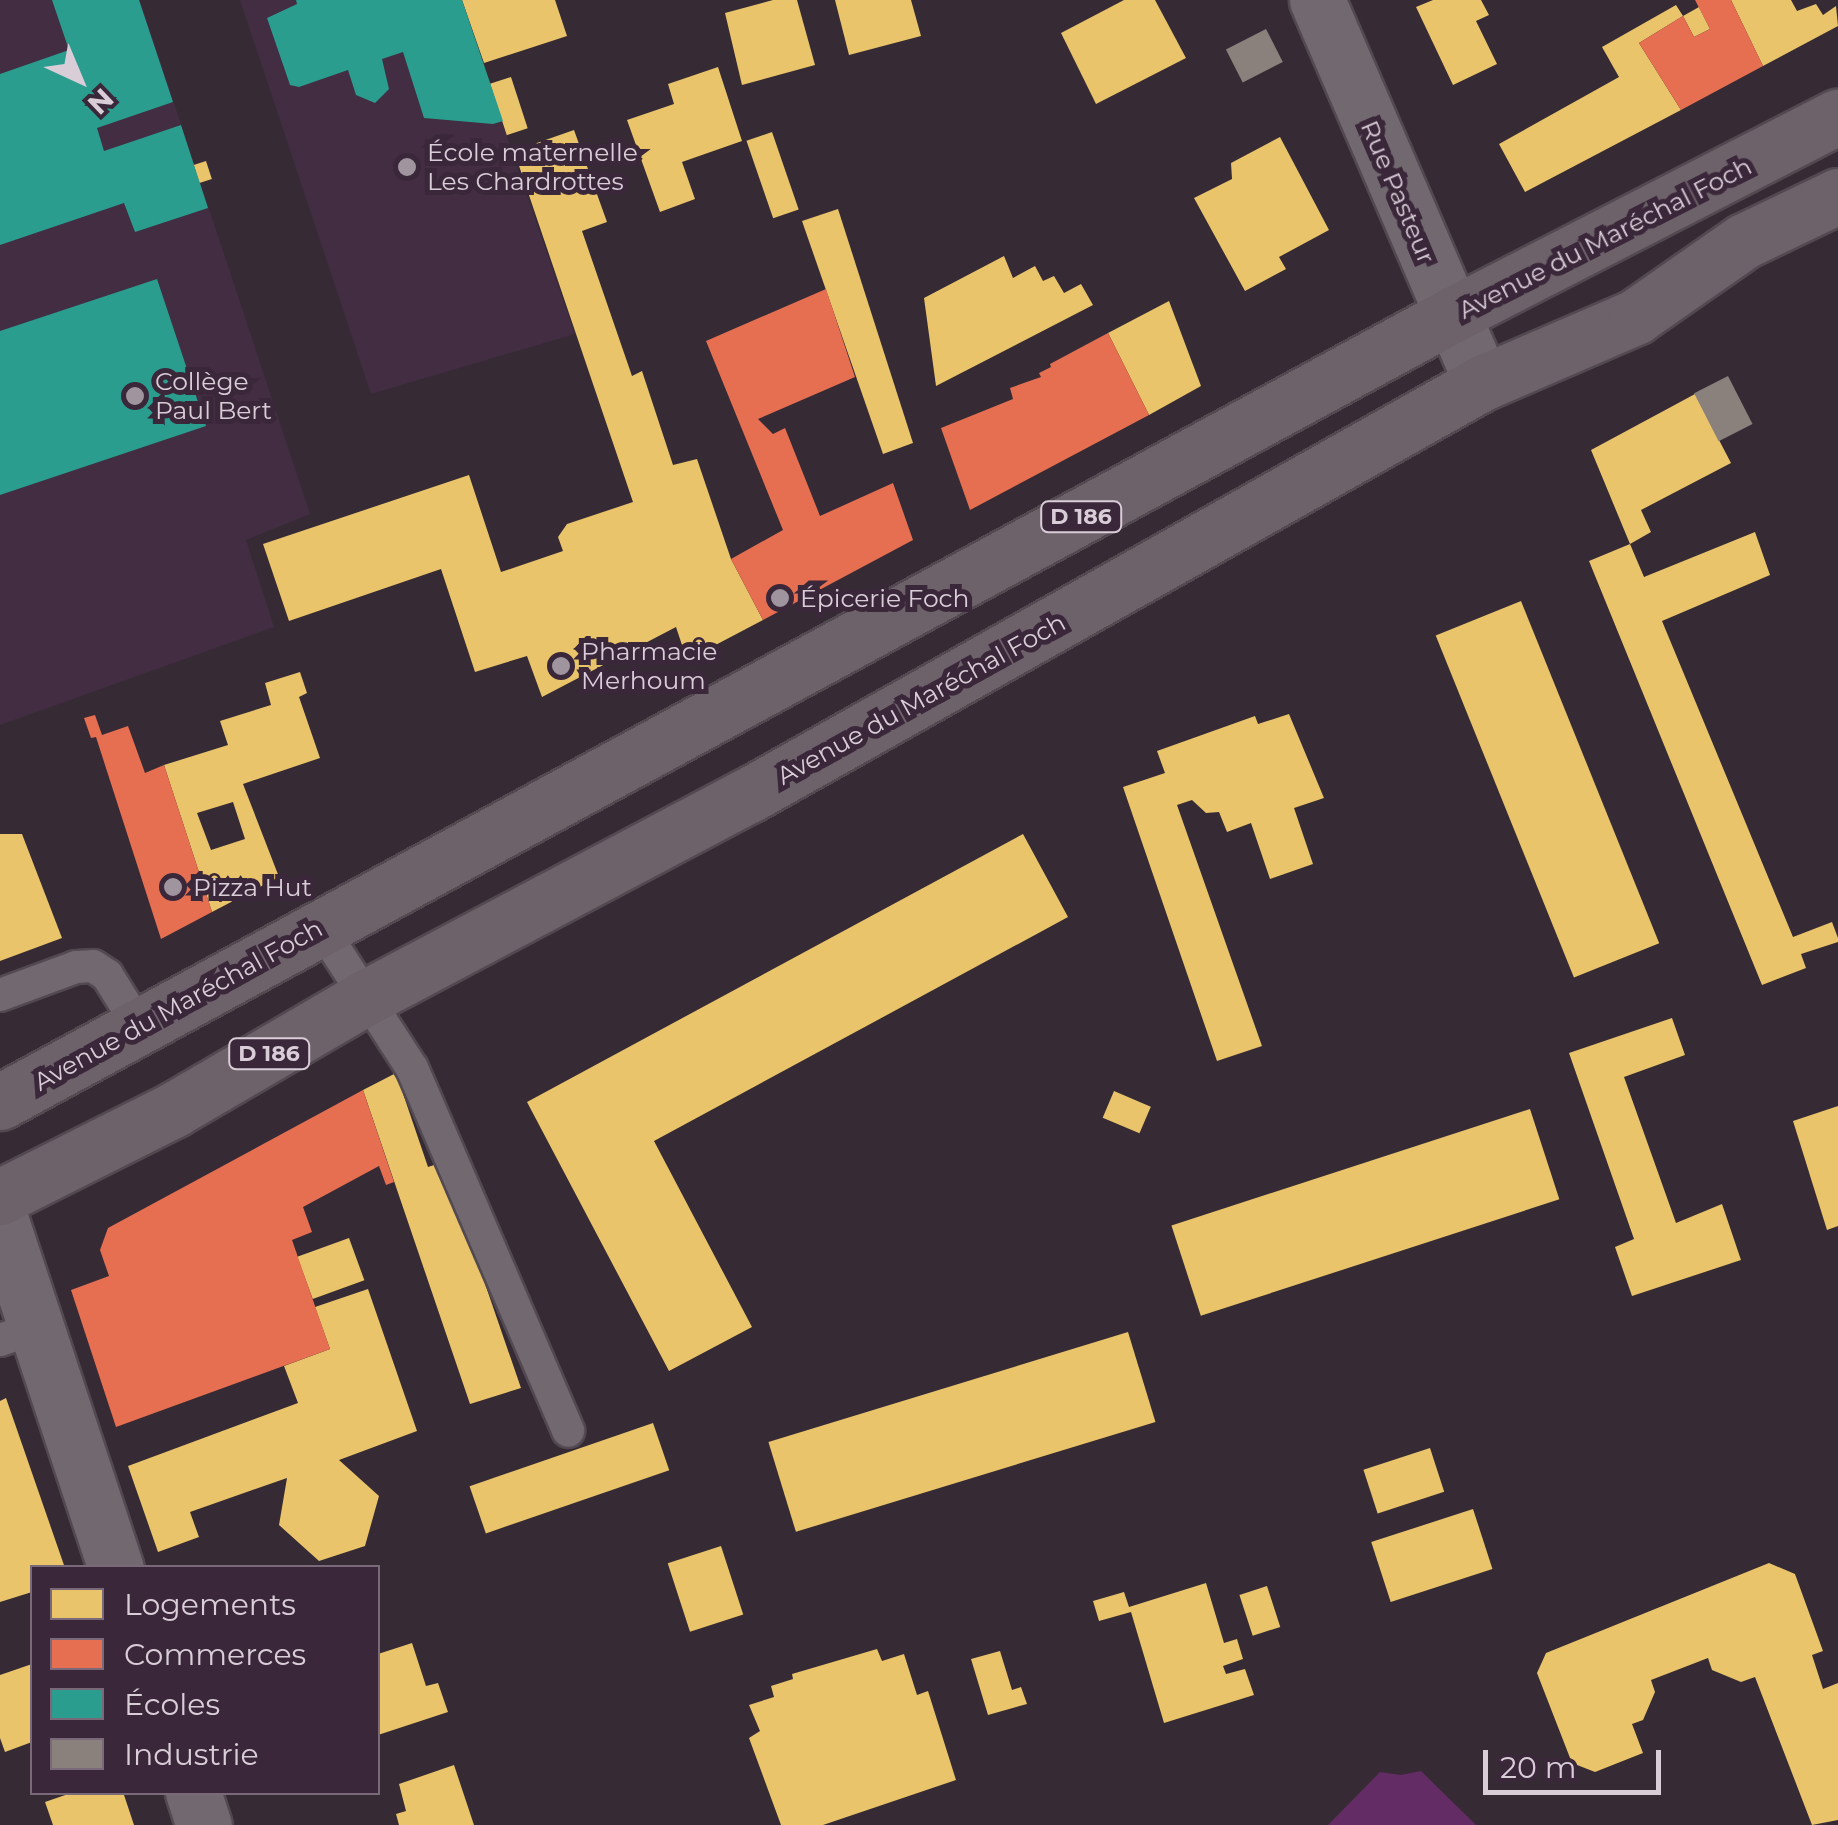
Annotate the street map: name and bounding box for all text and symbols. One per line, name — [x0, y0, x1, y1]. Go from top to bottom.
north arrow — [30, 30, 130, 130]
text: N — [81, 81, 121, 122]
street label: Rue Pasteur — [1354, 116, 1442, 268]
place label: École maternelle Les Chardrottes — [427, 138, 638, 197]
street label: Avenue du Maréchal Foch — [1453, 151, 1757, 325]
marker: École maternelle Les Chardrottes — [396, 156, 418, 178]
place label: Collège Paul Bert — [155, 367, 272, 426]
marker: Collège Paul Bert — [124, 385, 146, 407]
road number: D 186 — [1038, 500, 1124, 534]
place label: Épicerie Foch — [800, 583, 969, 613]
marker: Épicerie Foch — [769, 587, 791, 609]
street label: Avenue du Maréchal Foch — [771, 607, 1071, 791]
place label: Pharmacie Merhoum — [581, 637, 717, 696]
marker: Pharmacie Merhoum — [550, 655, 572, 677]
place label: Pizza Hut — [193, 872, 312, 902]
marker: Pizza Hut — [162, 876, 184, 898]
street label: Avenue du Maréchal Foch — [28, 913, 328, 1097]
road number: D 186 — [226, 1037, 312, 1071]
legend — [30, 1565, 380, 1795]
text: Logements — [124, 1586, 296, 1623]
text: Commerces — [124, 1636, 306, 1673]
text: Écoles — [124, 1686, 220, 1723]
scale bar — [1488, 1730, 1666, 1792]
text: Industrie — [124, 1736, 259, 1773]
text: 20 m — [1500, 1749, 1577, 1786]

